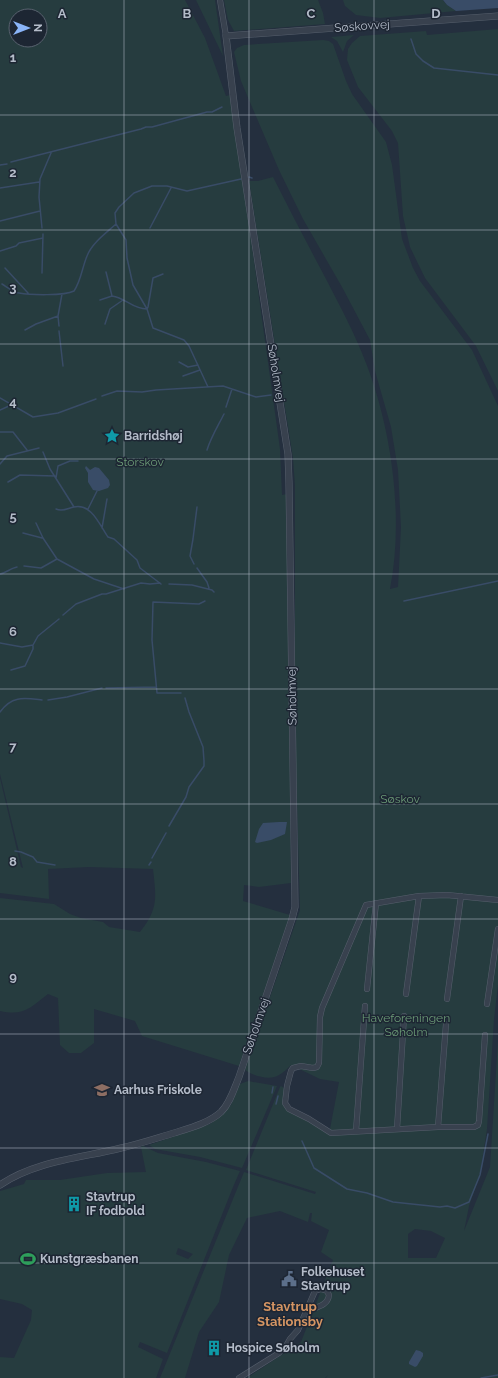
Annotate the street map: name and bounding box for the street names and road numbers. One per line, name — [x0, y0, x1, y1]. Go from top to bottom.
street label: Søskovvej — [334, 17, 390, 35]
street label: Søholmvej — [264, 343, 288, 403]
street label: Søholmvej — [284, 667, 300, 725]
street label: Søholmvej — [240, 996, 272, 1056]

